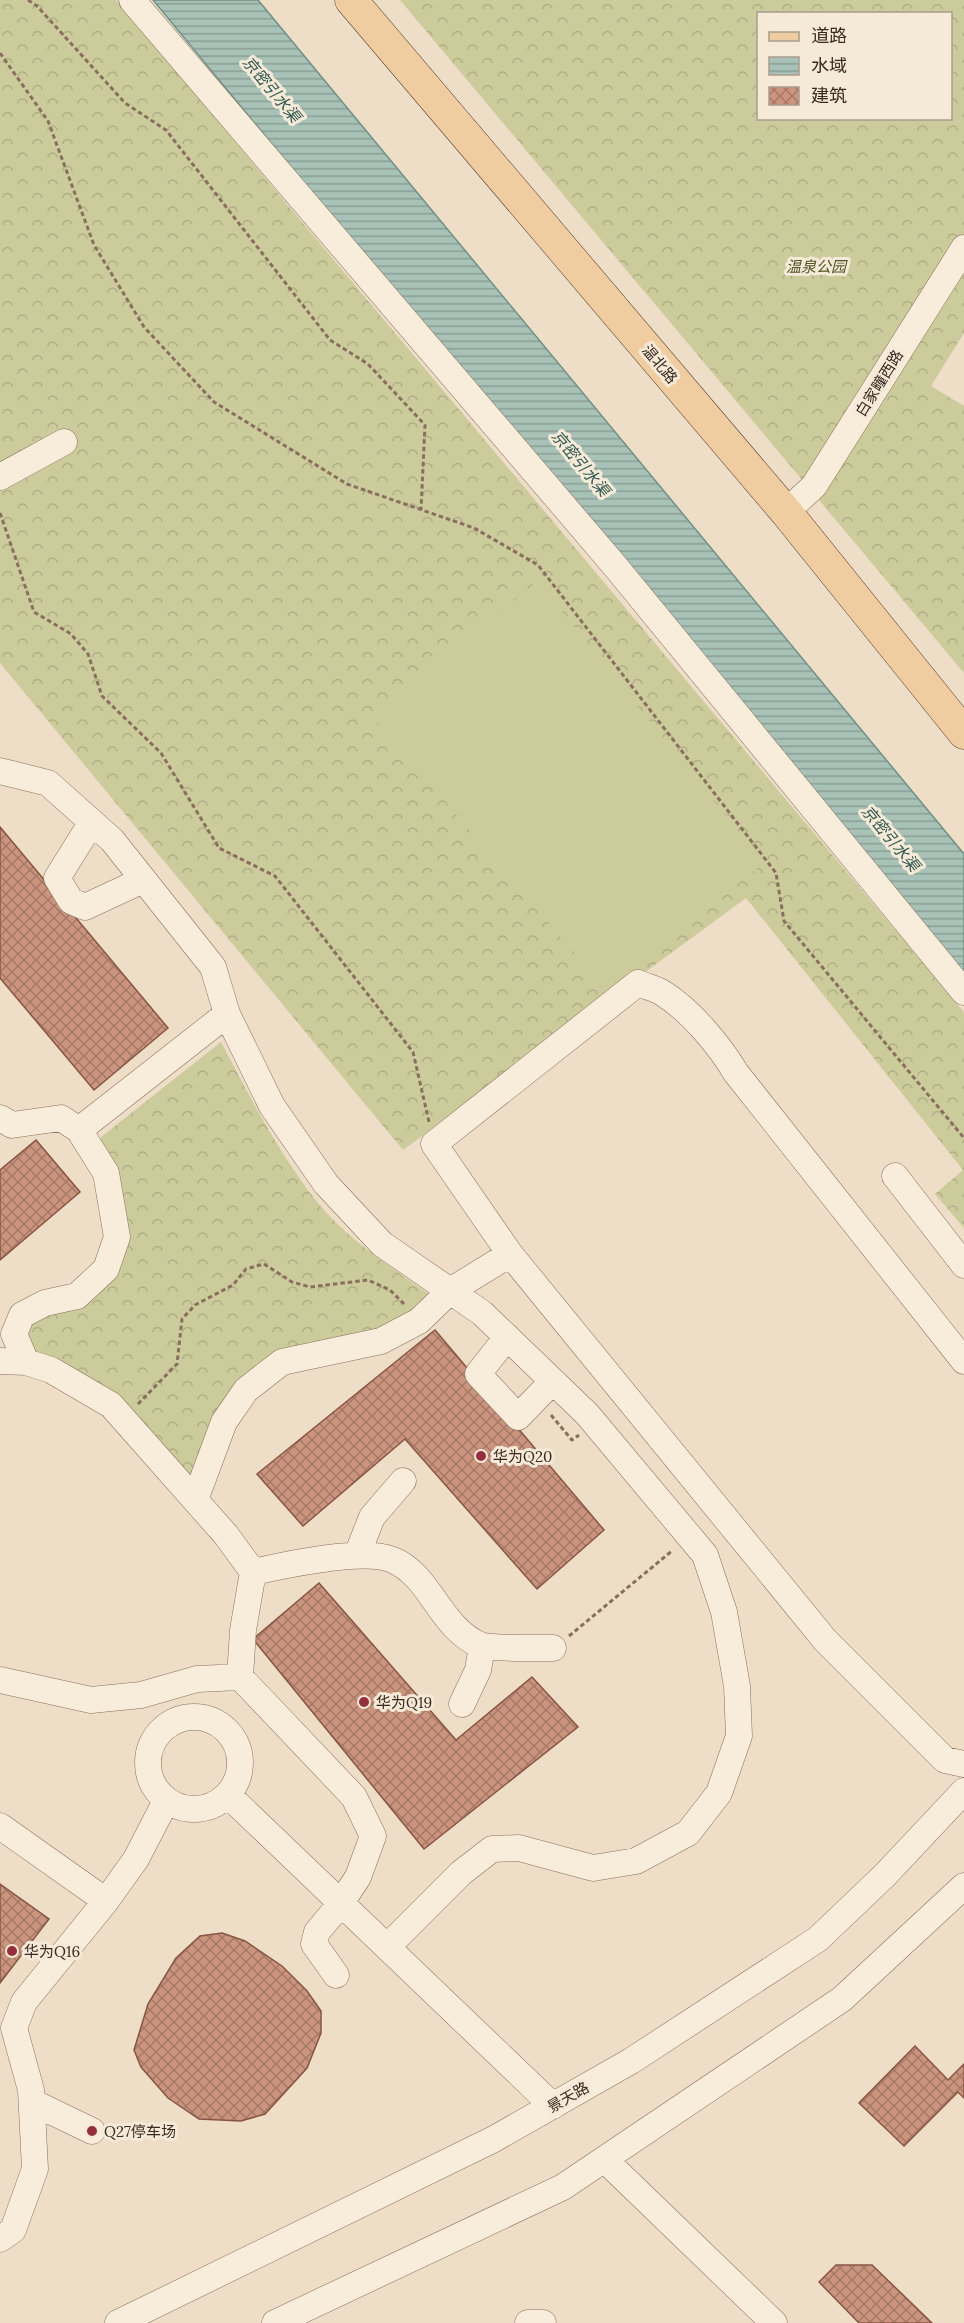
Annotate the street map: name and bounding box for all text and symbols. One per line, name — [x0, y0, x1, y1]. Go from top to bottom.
legend — [757, 12, 952, 120]
text: 道路 — [811, 24, 847, 47]
water label: 京密引水渠 — [239, 52, 307, 128]
text: 水域 — [811, 54, 847, 77]
text: 建筑 — [811, 84, 847, 107]
park label: 温泉公园 — [786, 257, 848, 276]
street label: 温北路 — [638, 341, 682, 387]
street label: 白家疃西路 — [851, 346, 907, 420]
water label: 京密引水渠 — [548, 426, 616, 502]
water label: 京密引水渠 — [858, 801, 926, 877]
place label: 华为Q20 — [493, 1447, 552, 1466]
marker: 华为Q20 — [474, 1449, 488, 1463]
place label: 华为Q19 — [376, 1693, 432, 1712]
marker: 华为Q19 — [357, 1695, 371, 1709]
place label: 华为Q16 — [24, 1942, 80, 1961]
marker: 华为Q16 — [5, 1944, 19, 1958]
street label: 景天路 — [544, 2078, 592, 2116]
place label: Q27停车场 — [104, 2122, 176, 2141]
marker: Q27停车场 — [85, 2124, 99, 2138]

